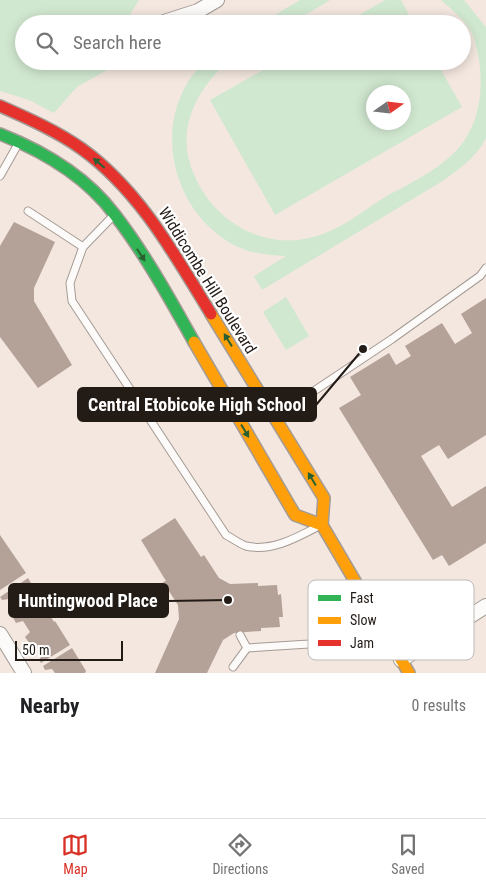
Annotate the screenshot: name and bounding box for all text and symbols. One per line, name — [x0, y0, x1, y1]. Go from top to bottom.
search box — [15, 15, 471, 70]
icon: search — [33, 29, 61, 57]
text: Search here — [73, 31, 161, 54]
north arrow — [366, 85, 411, 130]
one-way arrow — [92, 158, 105, 169]
street label: Widdicombe Hill Boulevard — [155, 203, 260, 357]
one-way arrow — [137, 249, 146, 262]
one-way arrow — [223, 334, 232, 347]
callout: Central Etobicoke High School — [78, 388, 316, 421]
text: Central Etobicoke High School — [88, 394, 306, 415]
one-way arrow — [241, 425, 250, 438]
one-way arrow — [308, 473, 317, 486]
legend — [308, 580, 474, 660]
callout: Huntingwood Place — [9, 584, 168, 617]
text: Huntingwood Place — [18, 590, 158, 611]
text: Fast — [350, 590, 374, 606]
text: Slow — [350, 612, 377, 628]
text: Jam — [350, 635, 374, 651]
scale bar — [15, 638, 122, 661]
text: 50 m — [22, 642, 50, 658]
text: Nearby — [20, 694, 79, 718]
text: 0 results — [411, 696, 466, 715]
tab: Map — [61, 831, 89, 877]
tab: Directions — [212, 831, 268, 877]
tab: Saved — [391, 831, 425, 877]

